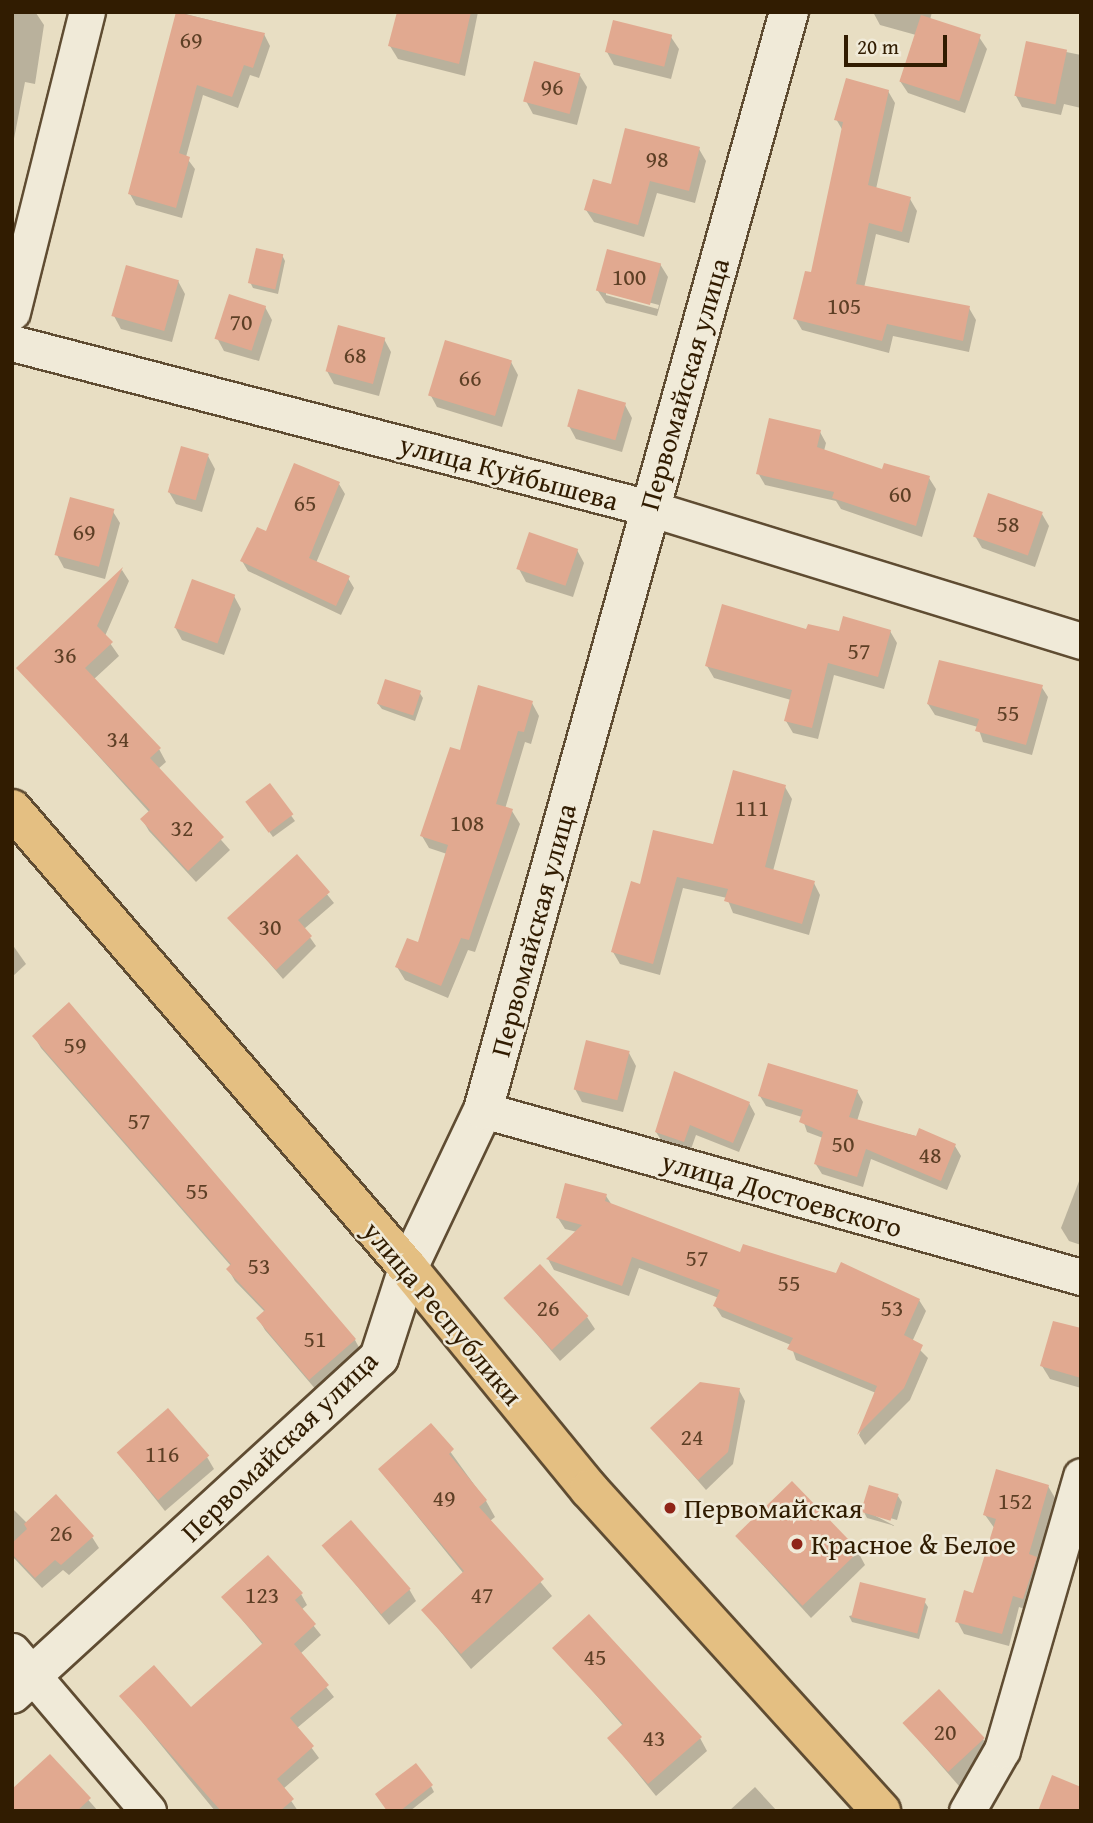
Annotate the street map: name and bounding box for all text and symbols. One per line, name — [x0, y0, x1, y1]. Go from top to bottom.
scale bar — [848, 21, 951, 65]
house number: 69 — [179, 26, 203, 54]
text: 20 m — [857, 31, 899, 62]
house number: 96 — [540, 73, 564, 101]
house number: 98 — [645, 145, 669, 173]
street label: Первомайская улица — [632, 254, 736, 514]
house number: 100 — [612, 263, 646, 291]
house number: 105 — [827, 292, 861, 320]
house number: 70 — [229, 308, 253, 336]
house number: 68 — [343, 341, 367, 369]
house number: 66 — [458, 364, 482, 392]
street label: улица Куйбышева — [396, 427, 622, 517]
house number: 60 — [888, 480, 912, 508]
house number: 65 — [293, 489, 317, 517]
house number: 58 — [996, 510, 1020, 538]
house number: 69 — [72, 518, 96, 546]
house number: 57 — [847, 637, 871, 665]
house number: 36 — [53, 641, 77, 669]
house number: 55 — [996, 699, 1020, 727]
house number: 34 — [106, 725, 130, 753]
house number: 111 — [735, 794, 769, 822]
street label: Первомайская улица — [483, 800, 583, 1060]
house number: 108 — [450, 809, 484, 837]
house number: 32 — [170, 814, 194, 842]
house number: 30 — [258, 913, 282, 941]
house number: 59 — [63, 1031, 87, 1059]
house number: 57 — [127, 1107, 151, 1135]
house number: 50 — [831, 1130, 855, 1158]
house number: 48 — [918, 1141, 942, 1169]
street label: улица Достоевского — [658, 1144, 906, 1244]
house number: 55 — [185, 1177, 209, 1205]
street label: улица Республики — [356, 1214, 530, 1412]
house number: 57 — [685, 1244, 709, 1272]
house number: 53 — [247, 1252, 271, 1280]
house number: 55 — [777, 1269, 801, 1297]
house number: 26 — [536, 1294, 560, 1322]
house number: 53 — [880, 1294, 904, 1322]
house number: 51 — [303, 1325, 327, 1353]
street label: Первомайская улица — [174, 1343, 384, 1549]
house number: 24 — [680, 1423, 704, 1451]
house number: 116 — [145, 1440, 179, 1468]
house number: 49 — [432, 1484, 456, 1512]
house number: 152 — [998, 1487, 1032, 1515]
place label: Первомайская — [684, 1491, 863, 1525]
marker: Первомайская — [662, 1500, 678, 1516]
house number: 26 — [49, 1519, 73, 1547]
place label: Красное & Белое — [811, 1527, 1016, 1561]
marker: Красное & Белое — [789, 1536, 805, 1552]
house number: 123 — [245, 1581, 279, 1609]
house number: 47 — [470, 1581, 494, 1609]
house number: 45 — [583, 1643, 607, 1671]
house number: 20 — [933, 1718, 957, 1746]
house number: 43 — [642, 1724, 666, 1752]

